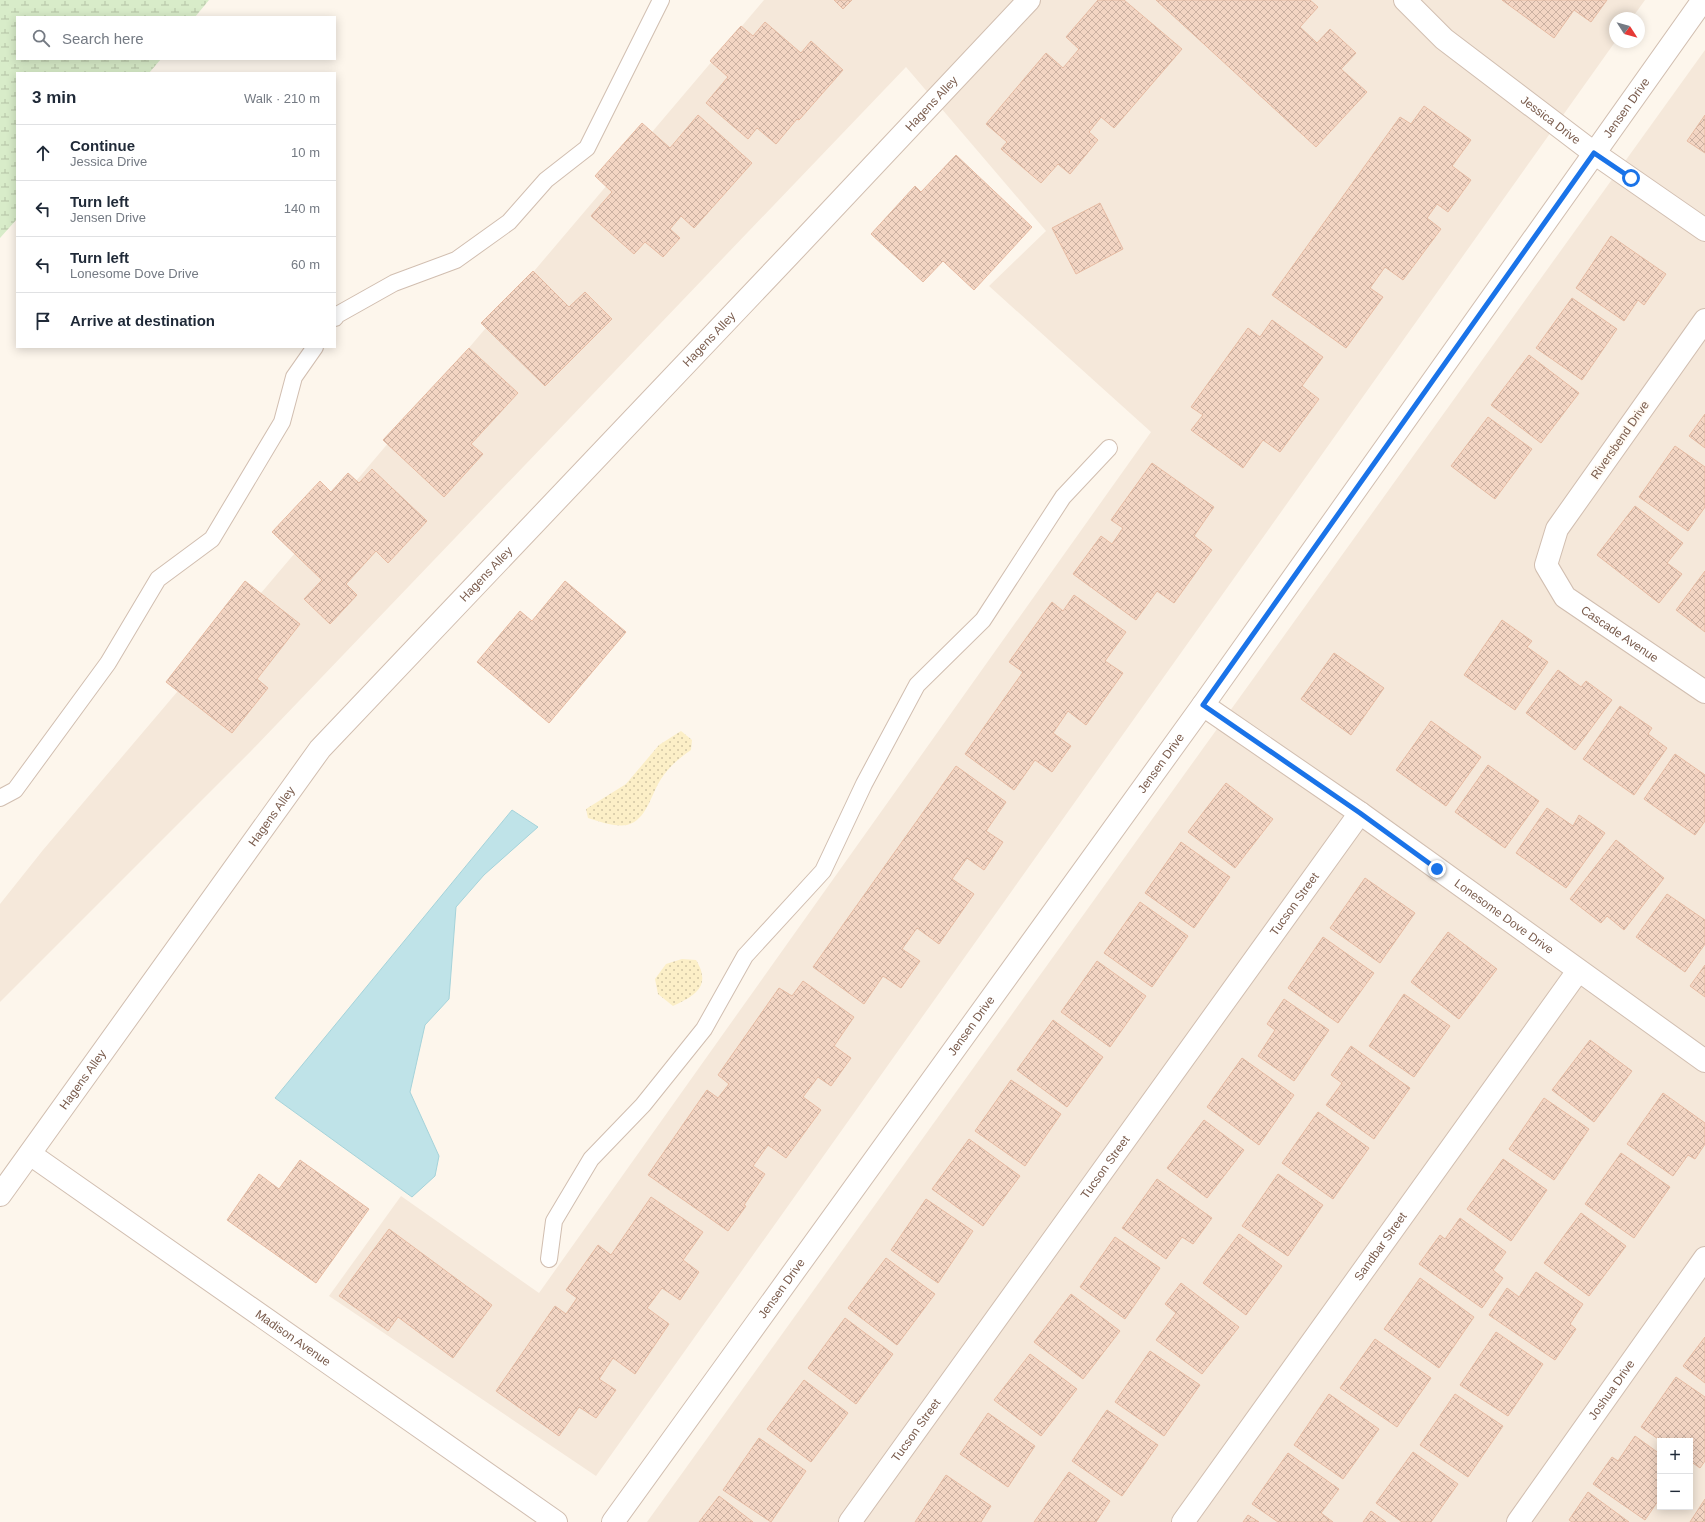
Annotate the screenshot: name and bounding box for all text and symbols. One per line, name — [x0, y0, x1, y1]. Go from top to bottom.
north arrow — [1609, 12, 1645, 48]
search box — [16, 16, 336, 60]
icon: search — [30, 27, 52, 49]
text: Search here — [62, 30, 144, 47]
street label: Hagens Alley — [902, 73, 961, 134]
street label: Jensen Drive — [1601, 75, 1653, 140]
text: 3 min — [32, 88, 76, 107]
text: Walk · 210 m — [244, 91, 320, 106]
street label: Jessica Drive — [1518, 93, 1583, 147]
text: Continue — [70, 137, 135, 154]
icon: ahead — [32, 142, 54, 164]
text: 10 m — [291, 145, 320, 160]
text: Jessica Drive — [70, 154, 147, 169]
route start — [1622, 169, 1640, 187]
text: Turn left — [70, 193, 129, 210]
icon: left — [32, 198, 54, 220]
text: 140 m — [284, 201, 320, 216]
text: Jensen Drive — [70, 210, 146, 225]
text: Turn left — [70, 249, 129, 266]
icon: left — [32, 254, 54, 276]
text: 60 m — [291, 257, 320, 272]
text: Lonesome Dove Drive — [70, 266, 199, 281]
street label: Hagens Alley — [680, 309, 738, 369]
icon: arrive — [32, 310, 54, 332]
text: Arrive at destination — [70, 312, 215, 329]
street label: Riversbend Drive — [1588, 398, 1652, 482]
street label: Hagens Alley — [457, 544, 515, 604]
street label: Cascade Avenue — [1578, 603, 1661, 666]
street label: Jensen Drive — [1135, 730, 1187, 796]
street label: Hagens Alley — [246, 784, 298, 849]
route end — [1428, 860, 1446, 878]
street label: Tucson Street — [1267, 869, 1322, 939]
street label: Lonesome Dove Drive — [1452, 876, 1557, 957]
street label: Jensen Drive — [945, 993, 998, 1058]
street label: Hagens Alley — [57, 1047, 109, 1112]
street label: Tucson Street — [1078, 1132, 1133, 1202]
street label: Sandbar Street — [1351, 1209, 1410, 1283]
street label: Jensen Drive — [755, 1256, 808, 1321]
street label: Madison Avenue — [253, 1307, 334, 1369]
street label: Joshua Drive — [1586, 1357, 1638, 1422]
street label: Tucson Street — [889, 1395, 944, 1465]
map controls — [1657, 1438, 1693, 1510]
button: + — [1657, 1438, 1693, 1474]
button: − — [1657, 1474, 1693, 1510]

